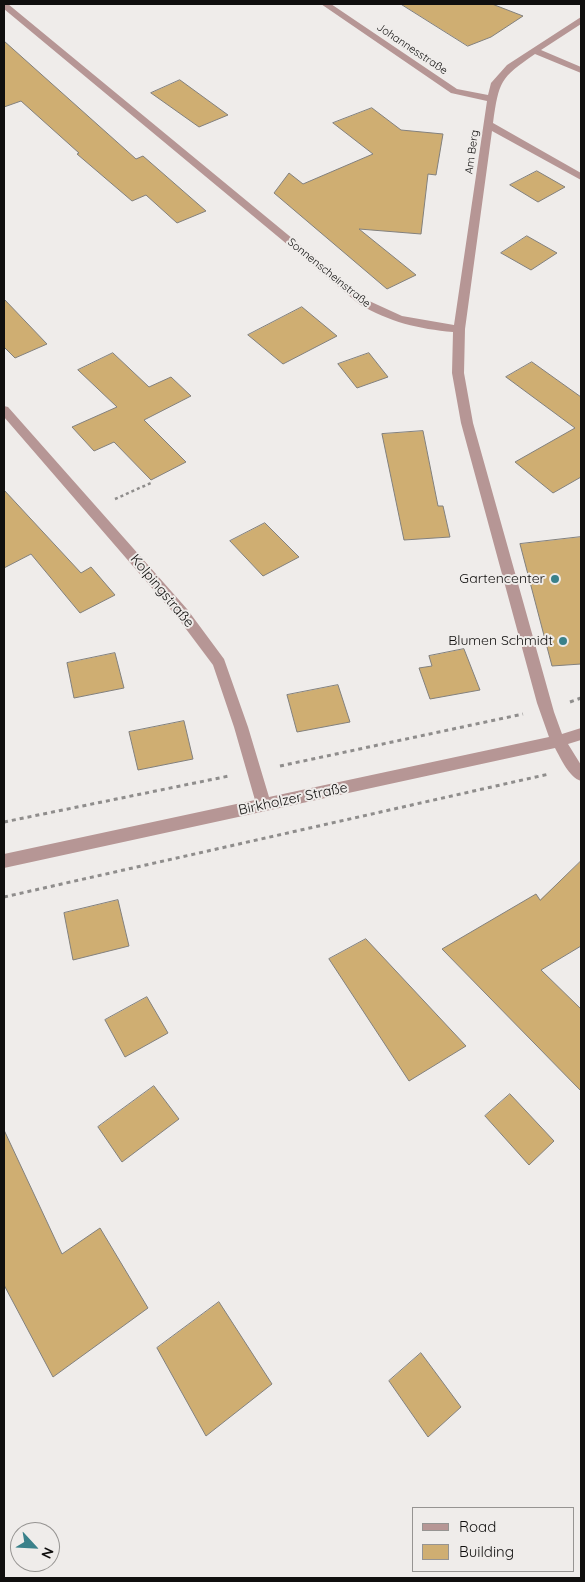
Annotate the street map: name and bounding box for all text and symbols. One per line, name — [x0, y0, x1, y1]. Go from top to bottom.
street label: Johannesstraße — [374, 20, 450, 78]
street label: Am Berg — [462, 129, 482, 175]
street label: Sonnenscheinstraße — [285, 236, 373, 310]
street label: Kolpingstraße — [127, 551, 197, 631]
place label: Gartencenter — [459, 571, 545, 587]
marker: Gartencenter — [549, 573, 561, 585]
place label: Blumen Schmidt — [448, 633, 553, 649]
marker: Blumen Schmidt — [557, 635, 569, 647]
street label: Birkholzer Straße — [237, 779, 349, 819]
legend — [412, 1507, 575, 1572]
text: Road — [459, 1517, 496, 1536]
north arrow — [10, 1522, 60, 1572]
text: Building — [459, 1542, 514, 1561]
text: N — [37, 1544, 58, 1561]

